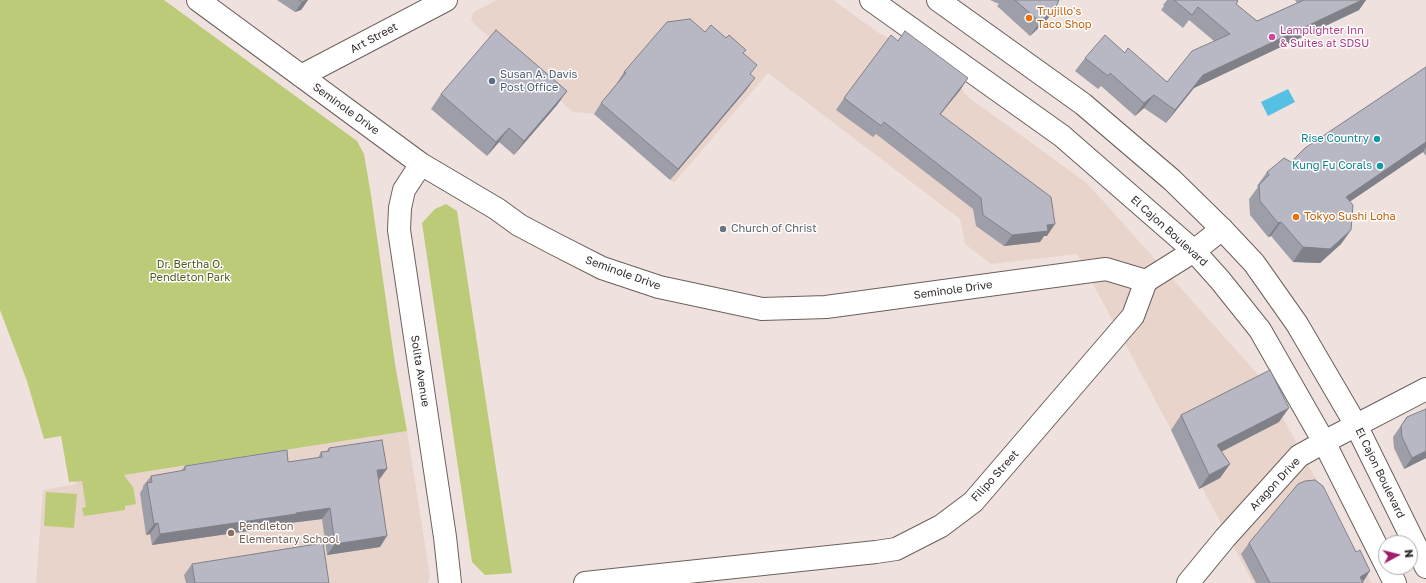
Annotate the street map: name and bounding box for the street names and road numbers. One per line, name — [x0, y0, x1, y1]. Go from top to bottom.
street label: Art Street — [348, 20, 400, 56]
street label: Seminole Drive — [310, 80, 382, 138]
street label: El Cajon Boulevard — [1128, 193, 1210, 269]
street label: Seminole Drive — [583, 253, 663, 293]
street label: Seminole Drive — [913, 278, 993, 302]
street label: Solita Avenue — [408, 334, 432, 408]
street label: El Cajon Boulevard — [1352, 426, 1408, 520]
street label: Filipo Street — [968, 448, 1022, 504]
street label: Aragon Drive — [1247, 455, 1303, 513]

